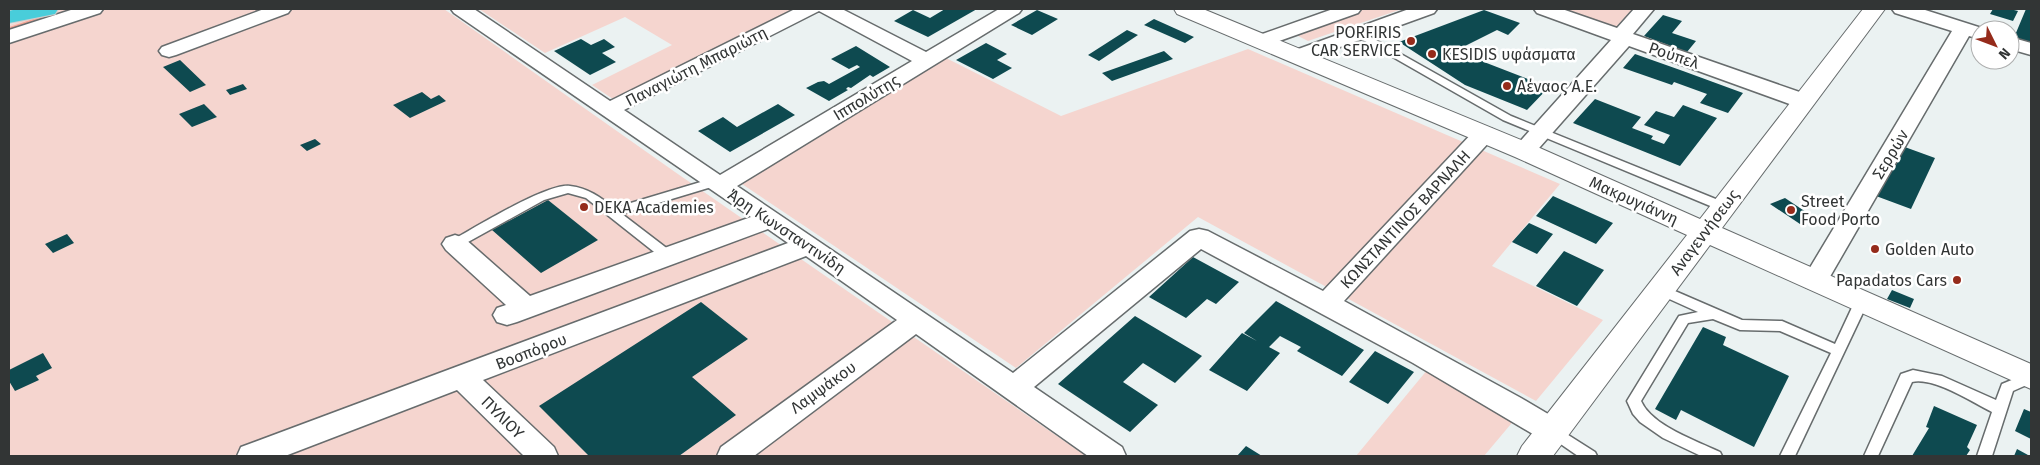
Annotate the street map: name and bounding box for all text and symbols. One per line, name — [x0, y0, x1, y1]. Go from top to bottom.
north arrow — [1970, 20, 2020, 70]
street label: Παναγιώτη Μπαριώτη — [622, 22, 770, 110]
place label: PORFIRIS CAR SERVICE — [1311, 23, 1401, 60]
marker: PORFIRIS CAR SERVICE — [1405, 35, 1417, 47]
street label: Ρούπελ — [1646, 38, 1703, 73]
text: N — [1995, 44, 2014, 63]
place label: KESIDIS υφάσματα — [1442, 45, 1576, 64]
marker: KESIDIS υφάσματα — [1426, 48, 1438, 60]
street label: Ιππολύτης — [830, 70, 903, 125]
place label: Αέναος Α.Ε. — [1517, 77, 1597, 96]
marker: Αέναος Α.Ε. — [1501, 80, 1513, 92]
street label: Σερρών — [1868, 126, 1913, 182]
street label: ΚΩΝΣΤΑΝΤΙΝΟΣ ΒΑΡΝΑΛΗ — [1336, 146, 1474, 292]
street label: Μακρυγιάννη — [1586, 172, 1681, 229]
street label: Άρη Κωνσταντινίδη — [724, 185, 849, 278]
street label: Αναγεννήσεως — [1666, 185, 1743, 279]
place label: Street Food Porto — [1801, 192, 1880, 229]
place label: DEKA Academies — [594, 198, 714, 217]
marker: DEKA Academies — [578, 201, 590, 213]
marker: Street Food Porto — [1785, 204, 1797, 216]
place label: Golden Auto — [1885, 240, 1974, 259]
marker: Golden Auto — [1869, 243, 1881, 255]
place label: Papadatos Cars — [1836, 271, 1947, 290]
marker: Papadatos Cars — [1951, 274, 1963, 286]
street label: Βοσπόρου — [493, 329, 570, 374]
street label: Λαμψάκου — [787, 357, 860, 418]
street label: ΠΥΛΙΟΥ — [478, 392, 528, 443]

